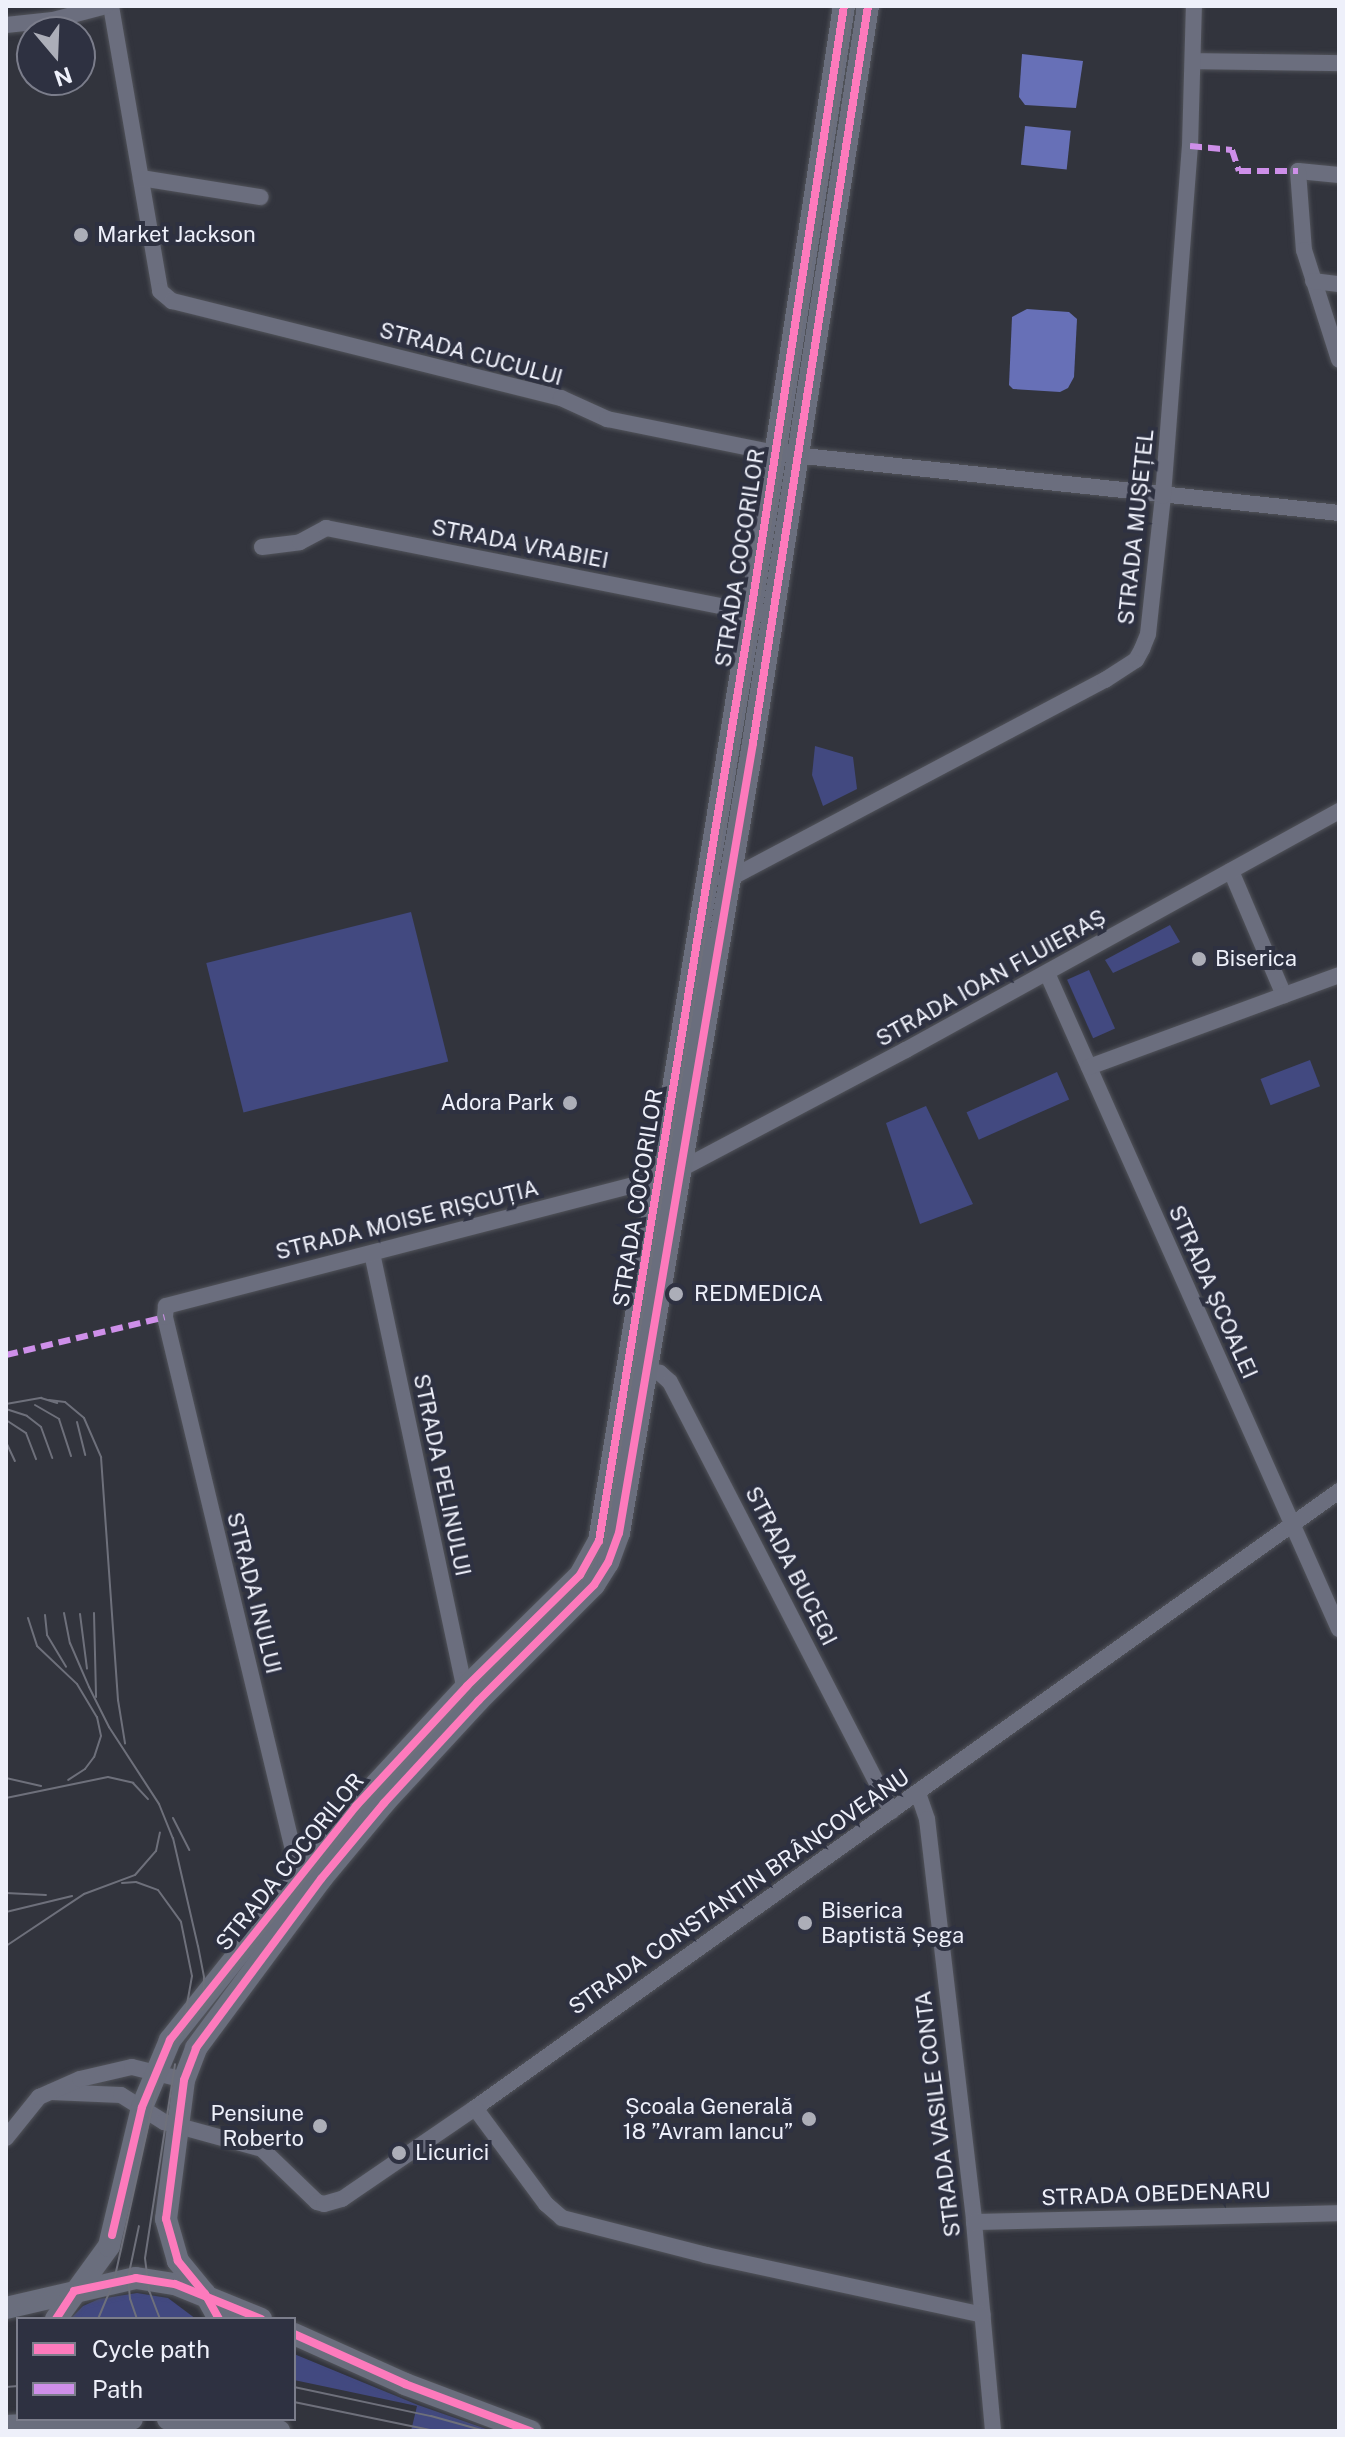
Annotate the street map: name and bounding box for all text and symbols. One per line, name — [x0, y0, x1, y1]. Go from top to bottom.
north arrow — [16, 16, 96, 96]
text: N — [51, 62, 76, 92]
place label: Market Jackson — [97, 222, 256, 248]
marker: Market Jackson — [72, 226, 90, 244]
street label: STRADA CUCULUI — [377, 317, 565, 391]
street label: STRADA MUȘEȚEL — [1113, 428, 1159, 626]
street label: STRADA COCORILOR — [710, 447, 770, 669]
street label: STRADA VRABIEI — [429, 514, 611, 574]
street label: STRADA IOAN FLUIERAȘ — [872, 904, 1110, 1052]
place label: Biserica — [1215, 946, 1297, 972]
marker: Biserica — [1190, 950, 1208, 968]
street label: STRADA COCORILOR — [608, 1087, 668, 1309]
place label: Adora Park — [440, 1090, 554, 1116]
marker: Adora Park — [561, 1094, 579, 1112]
street label: STRADA MOISE RIȘCUȚIA — [273, 1175, 541, 1265]
street label: STRADA ȘCOALEI — [1163, 1201, 1263, 1383]
place label: REDMEDICA — [694, 1281, 823, 1307]
marker: REDMEDICA — [665, 1283, 687, 1305]
street label: STRADA PELINULUI — [408, 1371, 476, 1579]
street label: STRADA BUCEGI — [740, 1482, 842, 1650]
street label: STRADA INULUI — [221, 1509, 287, 1677]
street label: STRADA CONSTANTIN BRÂNCOVEANU — [564, 1764, 914, 2020]
street label: STRADA COCORILOR — [210, 1768, 370, 1956]
place label: Biserica Baptistă Șega — [821, 1897, 964, 1948]
marker: Biserica Baptistă Șega — [796, 1914, 814, 1932]
street label: STRADA VASILE CONTA — [910, 1989, 966, 2239]
place label: Școala Generală 18 ”Avram Iancu” — [623, 2093, 793, 2144]
place label: Pensiune Roberto — [210, 2100, 304, 2152]
marker: Școala Generală 18 ”Avram Iancu” — [800, 2110, 818, 2128]
marker: Pensiune Roberto — [311, 2117, 329, 2135]
place label: Licurici — [415, 2140, 489, 2166]
marker: Licurici — [390, 2144, 408, 2162]
street label: STRADA OBEDENARU — [1041, 2177, 1271, 2211]
legend — [16, 2317, 296, 2421]
text: Cycle path — [92, 2335, 210, 2363]
text: Path — [92, 2375, 143, 2403]

